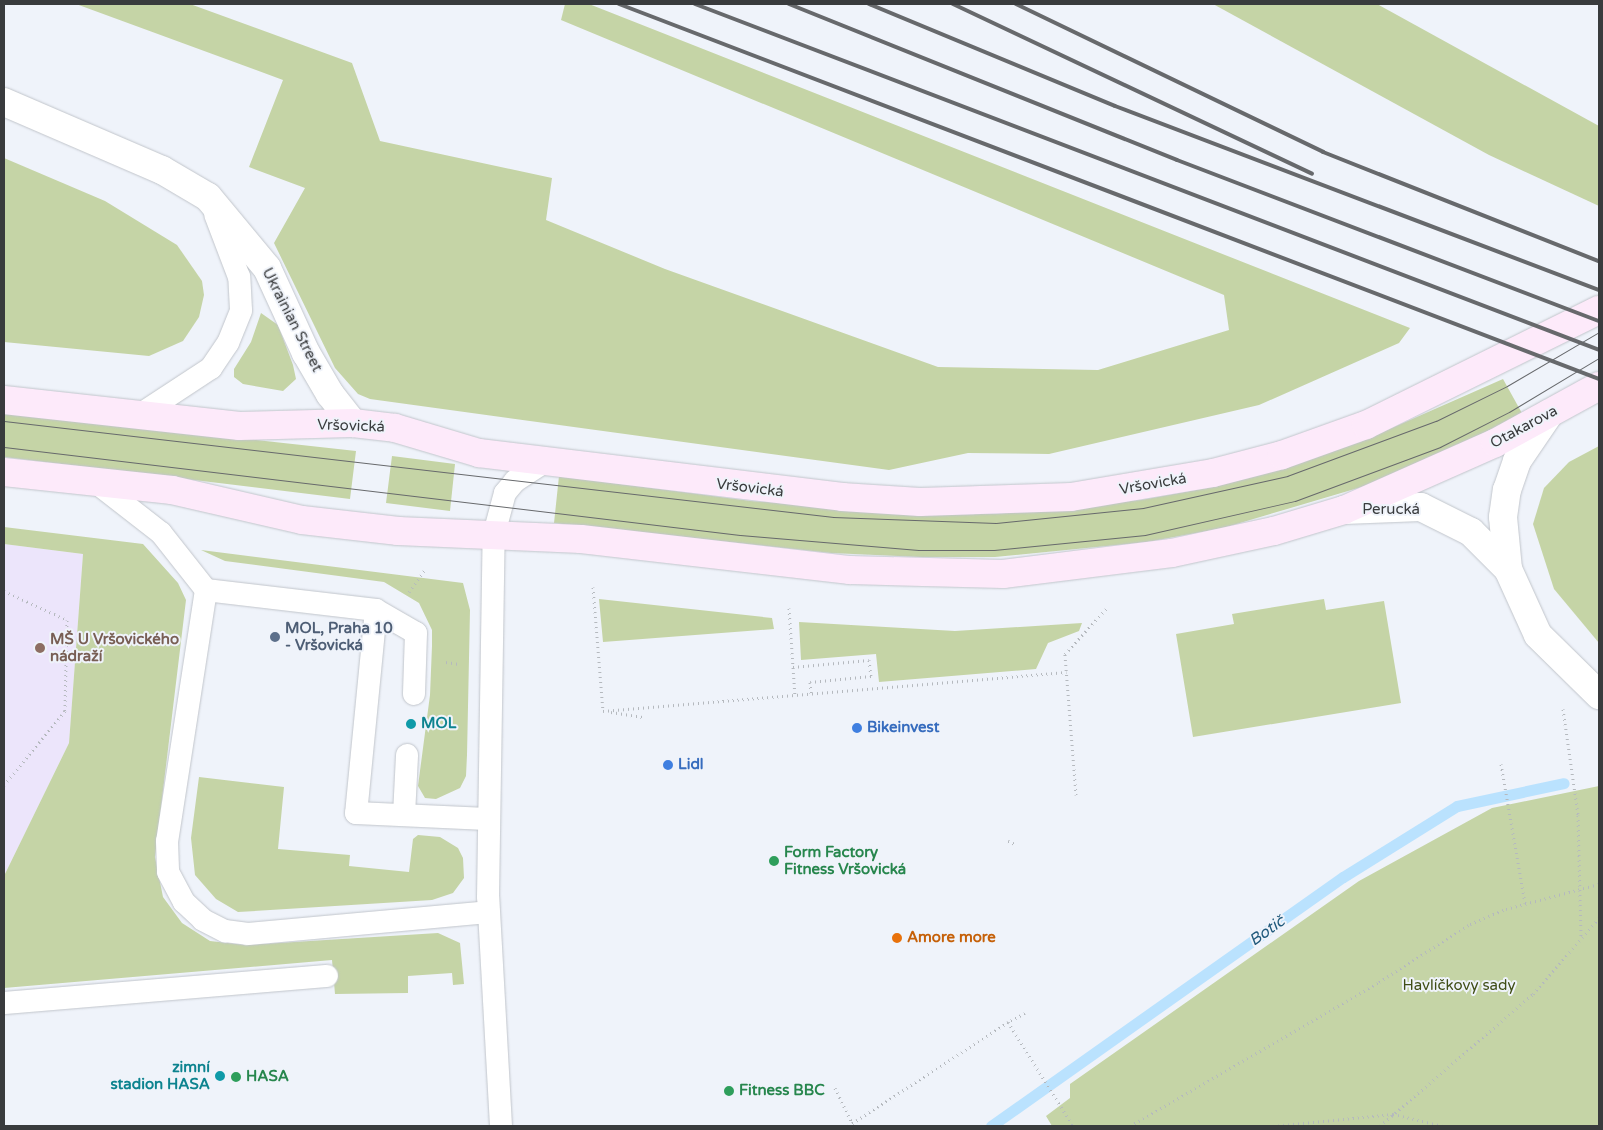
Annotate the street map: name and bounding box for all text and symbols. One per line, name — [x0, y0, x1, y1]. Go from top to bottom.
street label: Ukrainian Street — [258, 265, 326, 375]
street label: Otakarova — [1487, 402, 1561, 452]
street label: Vršovická — [317, 416, 385, 436]
street label: Vršovická — [1118, 469, 1188, 499]
street label: Vršovická — [715, 475, 785, 501]
street label: Perucká — [1362, 501, 1420, 519]
place label: MOL, Praha 10 - Vršovická — [285, 619, 393, 654]
place label: MŠ U Vršovického nádraží — [50, 630, 179, 665]
marker: MOL, Praha 10 - Vršovická — [269, 631, 281, 643]
marker: MŠ U Vršovického nádraží — [34, 642, 46, 654]
place label: MOL — [421, 715, 456, 733]
marker: MOL — [405, 718, 417, 730]
place label: Bikeinvest — [867, 719, 939, 737]
marker: Bikeinvest — [851, 722, 863, 734]
place label: Lidl — [678, 756, 704, 774]
marker: Lidl — [662, 759, 674, 771]
place label: Form Factory Fitness Vršovická — [784, 843, 906, 878]
marker: Form Factory Fitness Vršovická — [768, 855, 780, 867]
water label: Botič — [1245, 912, 1289, 950]
place label: Amore more — [907, 929, 996, 947]
marker: Amore more — [891, 932, 903, 944]
park label: Havlíčkovy sady — [1402, 977, 1516, 995]
place label: zimní stadion HASA — [110, 1058, 210, 1093]
place label: HASA — [246, 1068, 289, 1086]
marker: zimní stadion HASA — [214, 1070, 226, 1082]
marker: HASA — [230, 1071, 242, 1083]
place label: Fitness BBC — [739, 1082, 825, 1100]
marker: Fitness BBC — [723, 1085, 735, 1097]

